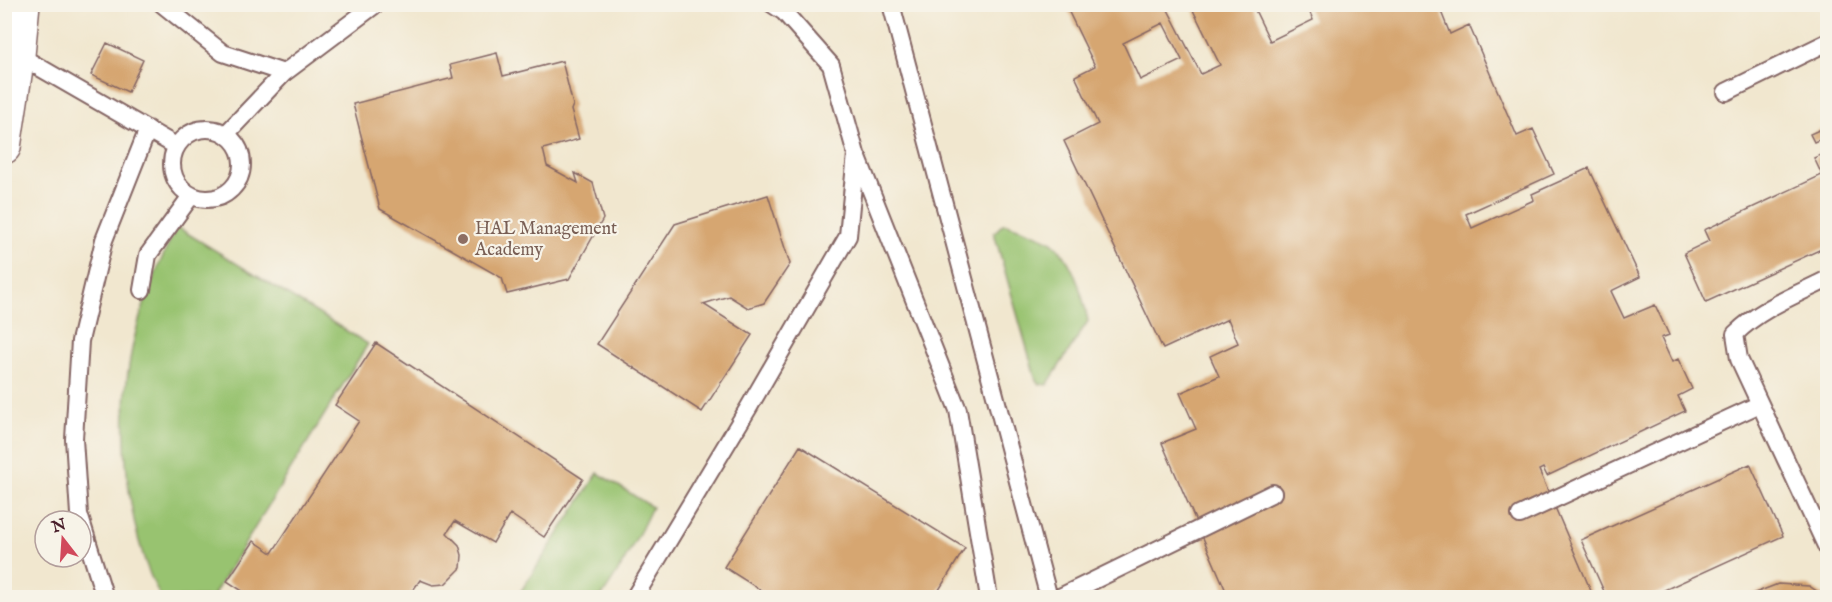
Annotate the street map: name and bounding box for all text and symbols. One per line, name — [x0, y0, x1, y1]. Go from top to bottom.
place label: HAL Management Academy — [474, 218, 617, 262]
marker: HAL Management Academy — [456, 232, 470, 246]
north arrow — [33, 509, 93, 569]
text: N — [49, 515, 69, 538]

